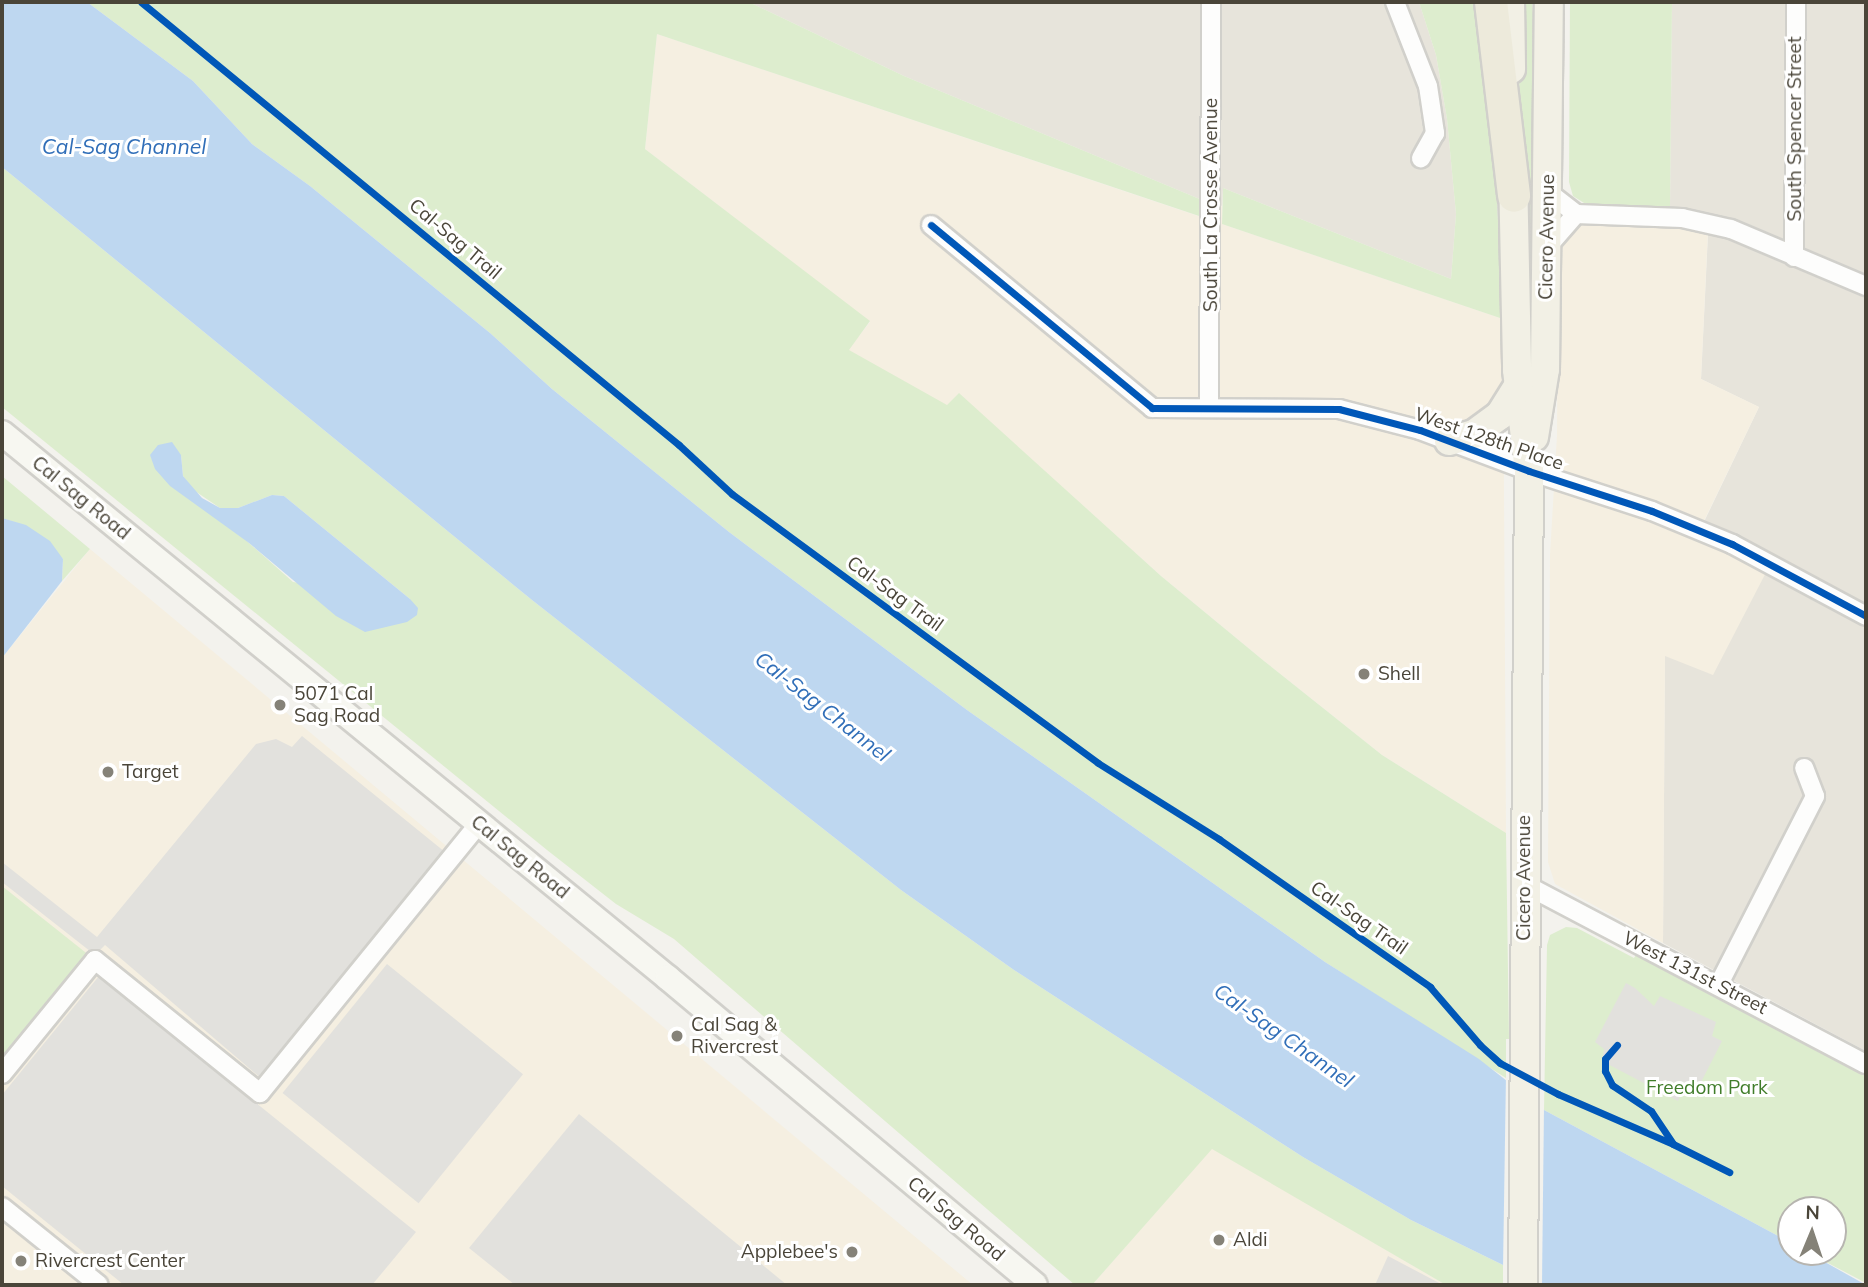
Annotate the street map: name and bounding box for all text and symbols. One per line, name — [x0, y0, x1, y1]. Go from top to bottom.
street label: South Spencer Street — [1784, 36, 1806, 222]
street label: South La Crosse Avenue — [1200, 98, 1222, 312]
water label: Cal-Sag Channel — [42, 133, 206, 159]
street label: Cicero Avenue — [1535, 174, 1559, 300]
street label: Cal-Sag Trail — [404, 194, 506, 284]
street label: West 128th Place — [1412, 403, 1566, 475]
street label: Cal Sag Road — [27, 451, 135, 545]
street label: Cal-Sag Trail — [842, 551, 948, 637]
water label: Cal-Sag Channel — [751, 645, 895, 767]
place label: Shell — [1378, 663, 1420, 685]
marker: Shell — [1356, 666, 1372, 682]
place label: 5071 Cal Sag Road — [294, 683, 380, 727]
marker: 5071 Cal Sag Road — [272, 697, 288, 713]
place label: Target — [122, 761, 179, 783]
marker: Target — [100, 764, 116, 780]
street label: Cal Sag Road — [466, 810, 574, 904]
street label: Cicero Avenue — [1513, 815, 1535, 941]
street label: Cal-Sag Trail — [1306, 876, 1412, 960]
street label: West 131st Street — [1619, 927, 1771, 1019]
water label: Cal-Sag Channel — [1209, 978, 1359, 1092]
place label: Cal Sag & Rivercrest — [691, 1014, 778, 1058]
marker: Cal Sag & Rivercrest — [669, 1028, 685, 1044]
park label: Freedom Park — [1646, 1077, 1768, 1099]
street label: Cal Sag Road — [903, 1172, 1009, 1266]
north arrow — [1777, 1196, 1847, 1266]
text: N — [1805, 1200, 1820, 1224]
place label: Aldi — [1233, 1229, 1267, 1251]
marker: Aldi — [1211, 1232, 1227, 1248]
place label: Applebee's — [741, 1241, 838, 1263]
marker: Applebee's — [844, 1244, 860, 1260]
place label: Rivercrest Center — [35, 1250, 185, 1272]
marker: Rivercrest Center — [13, 1253, 29, 1269]

